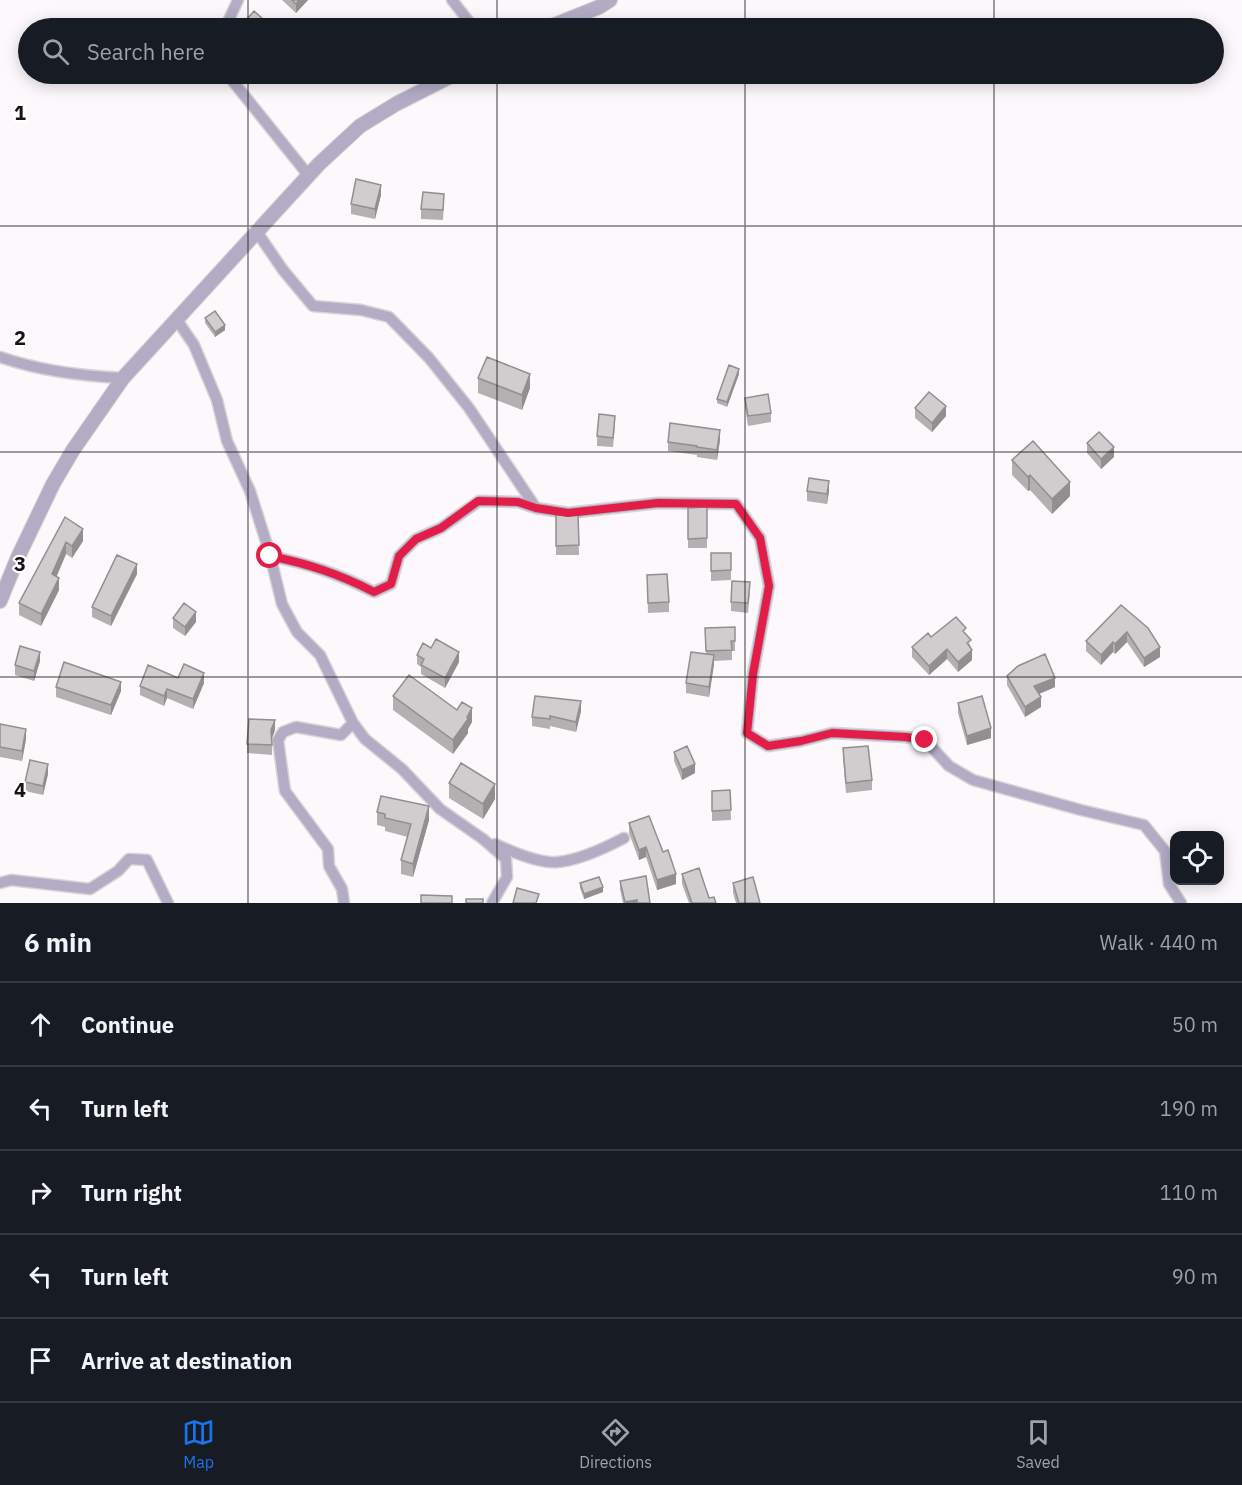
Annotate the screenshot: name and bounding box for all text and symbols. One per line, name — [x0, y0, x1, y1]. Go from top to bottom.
search box — [18, 18, 1224, 84]
icon: search — [39, 35, 72, 68]
text: Search here — [87, 37, 205, 66]
text: 1 — [14, 99, 26, 126]
text: 2 — [14, 324, 26, 351]
route start — [256, 542, 282, 568]
text: 3 — [14, 550, 26, 577]
route end — [911, 726, 937, 752]
text: 4 — [14, 776, 26, 803]
map controls — [1170, 831, 1224, 885]
button: locate — [1170, 831, 1224, 885]
text: 6 min — [24, 925, 92, 959]
text: Walk · 440 m — [1100, 929, 1218, 956]
icon: ahead — [24, 1008, 57, 1041]
text: Continue — [81, 1010, 174, 1039]
text: 50 m — [1172, 1011, 1218, 1038]
icon: left — [24, 1092, 57, 1125]
text: Turn left — [81, 1094, 169, 1123]
text: 190 m — [1160, 1095, 1218, 1122]
icon: right — [24, 1176, 57, 1209]
text: Turn right — [81, 1178, 182, 1207]
text: 110 m — [1160, 1179, 1218, 1206]
icon: left — [24, 1260, 57, 1293]
text: Turn left — [81, 1262, 169, 1291]
text: 90 m — [1172, 1263, 1218, 1290]
icon: arrive — [24, 1344, 57, 1377]
text: Arrive at destination — [81, 1346, 292, 1375]
tab: Map — [182, 1416, 215, 1472]
tab: Directions — [579, 1416, 652, 1472]
tab: Saved — [1016, 1416, 1060, 1472]

